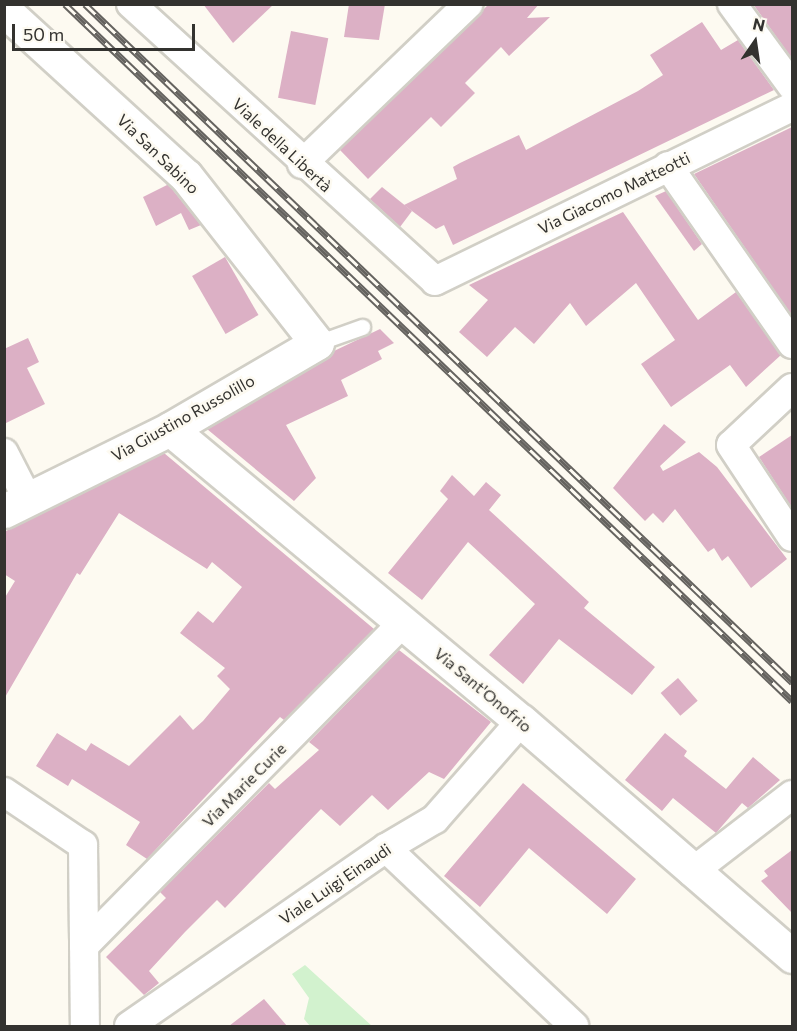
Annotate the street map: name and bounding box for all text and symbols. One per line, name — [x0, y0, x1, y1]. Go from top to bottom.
scale bar — [15, 12, 198, 50]
north arrow — [725, 12, 785, 72]
text: N — [751, 13, 767, 35]
text: 50 m — [23, 23, 64, 45]
street label: Viale della Libertà — [228, 94, 336, 196]
street label: Via San Sabino — [113, 110, 203, 198]
street label: Via Giacomo Matteotti — [535, 148, 693, 238]
street label: Via Giustino Russolillo — [108, 371, 258, 465]
street label: Via Sant'Onofrio — [430, 644, 536, 736]
street label: Via Marie Curie — [198, 739, 290, 831]
street label: Viale Luigi Einaudi — [276, 840, 394, 928]

